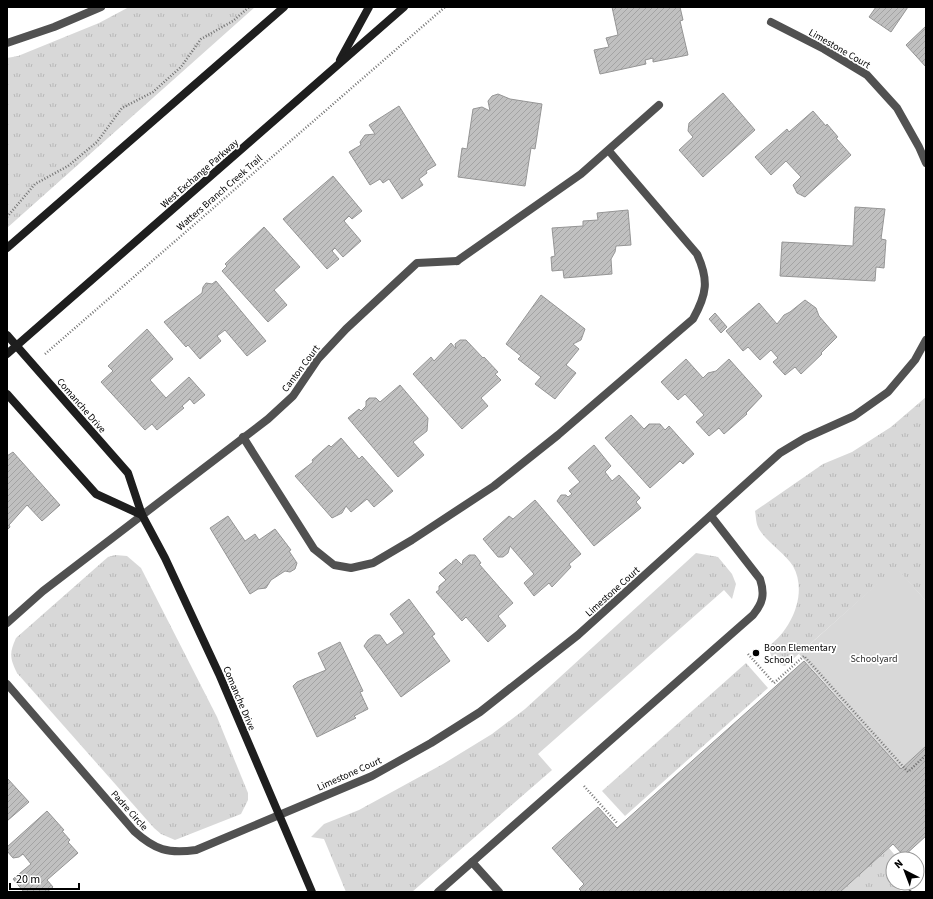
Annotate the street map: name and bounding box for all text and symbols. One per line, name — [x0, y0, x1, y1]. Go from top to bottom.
street label: Limestone Court — [806, 26, 873, 73]
street label: West Exchange Parkway — [158, 136, 242, 212]
street label: Watters Branch Creek Trail — [174, 151, 266, 234]
street label: Canton Court — [278, 342, 324, 395]
street label: Comanche Drive — [53, 375, 109, 436]
street label: Limestone Court — [582, 563, 643, 620]
place label: Boon Elementary School — [764, 641, 837, 667]
marker: Boon Elementary School — [751, 648, 761, 658]
park label: Schoolyard — [850, 652, 898, 666]
street label: Comanche Drive — [219, 664, 259, 733]
street label: Limestone Court — [315, 753, 384, 794]
street label: Padre Circle — [107, 787, 151, 834]
north arrow — [885, 851, 925, 891]
text: N — [891, 856, 906, 872]
scale bar — [10, 865, 79, 891]
text: 20 m — [16, 871, 40, 888]

